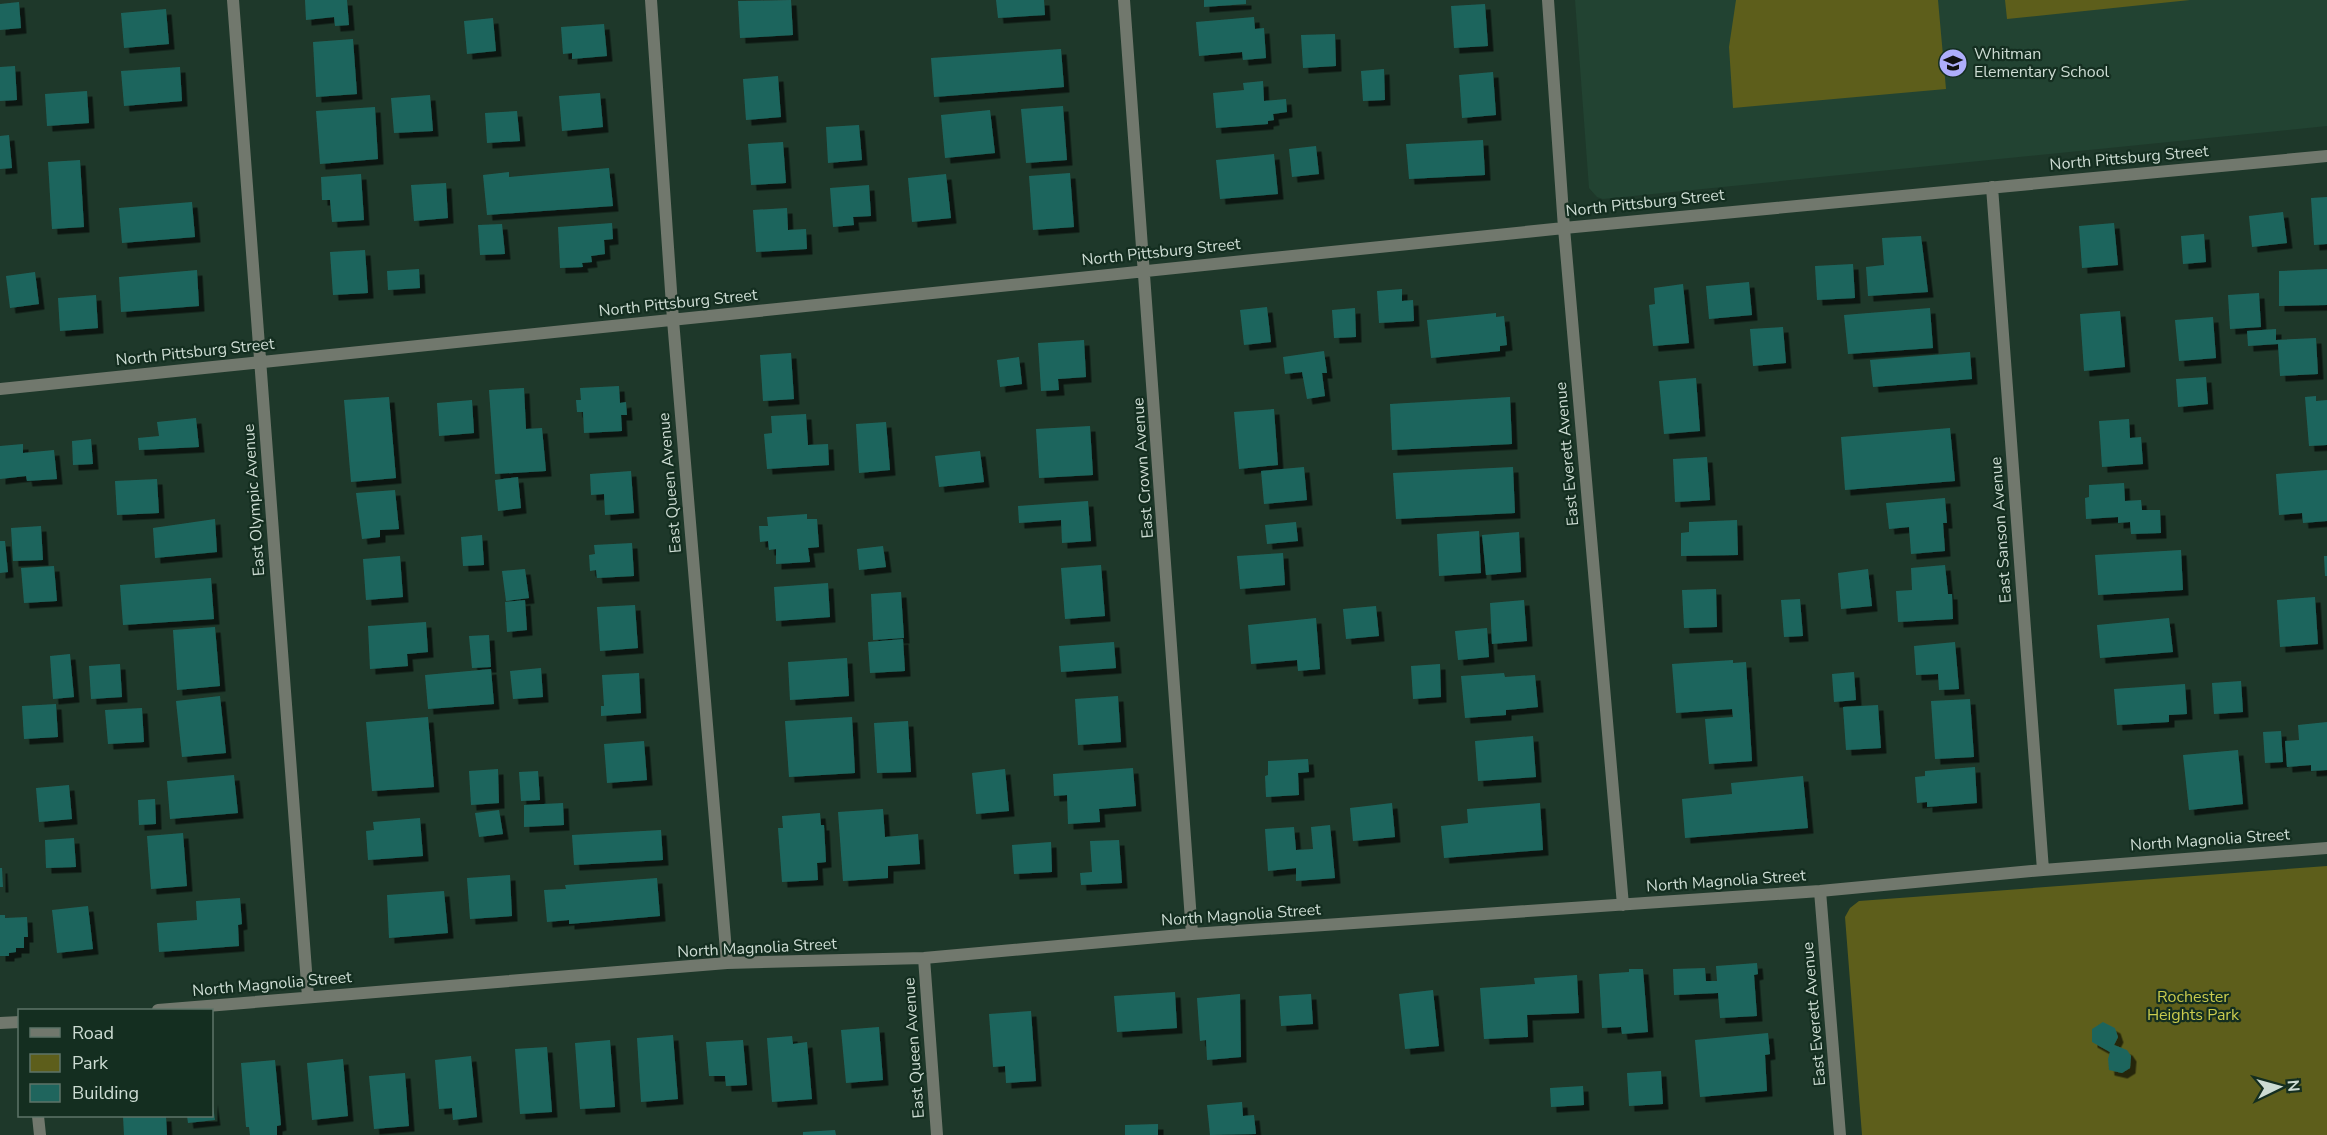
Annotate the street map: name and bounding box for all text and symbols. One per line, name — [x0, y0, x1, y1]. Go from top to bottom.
place label: Whitman Elementary School — [1974, 43, 2110, 83]
school or university icon: Whitman Elementary School — [1937, 47, 1969, 79]
street label: North Pittsburg Street — [2049, 140, 2210, 176]
street label: North Pittsburg Street — [1565, 184, 1726, 222]
street label: North Pittsburg Street — [1081, 233, 1242, 271]
street label: North Pittsburg Street — [598, 284, 759, 322]
street label: North Pittsburg Street — [115, 333, 276, 371]
street label: East Everett Avenue — [1550, 381, 1584, 527]
street label: East Crown Avenue — [1127, 397, 1159, 539]
street label: East Queen Avenue — [653, 412, 687, 554]
street label: East Olympic Avenue — [238, 423, 270, 577]
street label: East Sanson Avenue — [1985, 456, 2017, 604]
street label: North Magnolia Street — [2129, 823, 2291, 857]
street label: North Magnolia Street — [1645, 864, 1807, 898]
street label: North Magnolia Street — [1160, 898, 1322, 932]
street label: North Magnolia Street — [677, 933, 838, 963]
street label: East Everett Avenue — [1797, 941, 1831, 1087]
street label: North Magnolia Street — [191, 966, 353, 1002]
street label: East Queen Avenue — [898, 977, 930, 1119]
park label: Rochester Heights Park — [2147, 986, 2240, 1026]
legend — [18, 1009, 213, 1117]
text: Road — [72, 1021, 114, 1045]
text: Park — [72, 1051, 109, 1075]
north arrow — [2249, 1057, 2309, 1117]
text: N — [2281, 1079, 2304, 1093]
text: Building — [72, 1081, 139, 1105]

